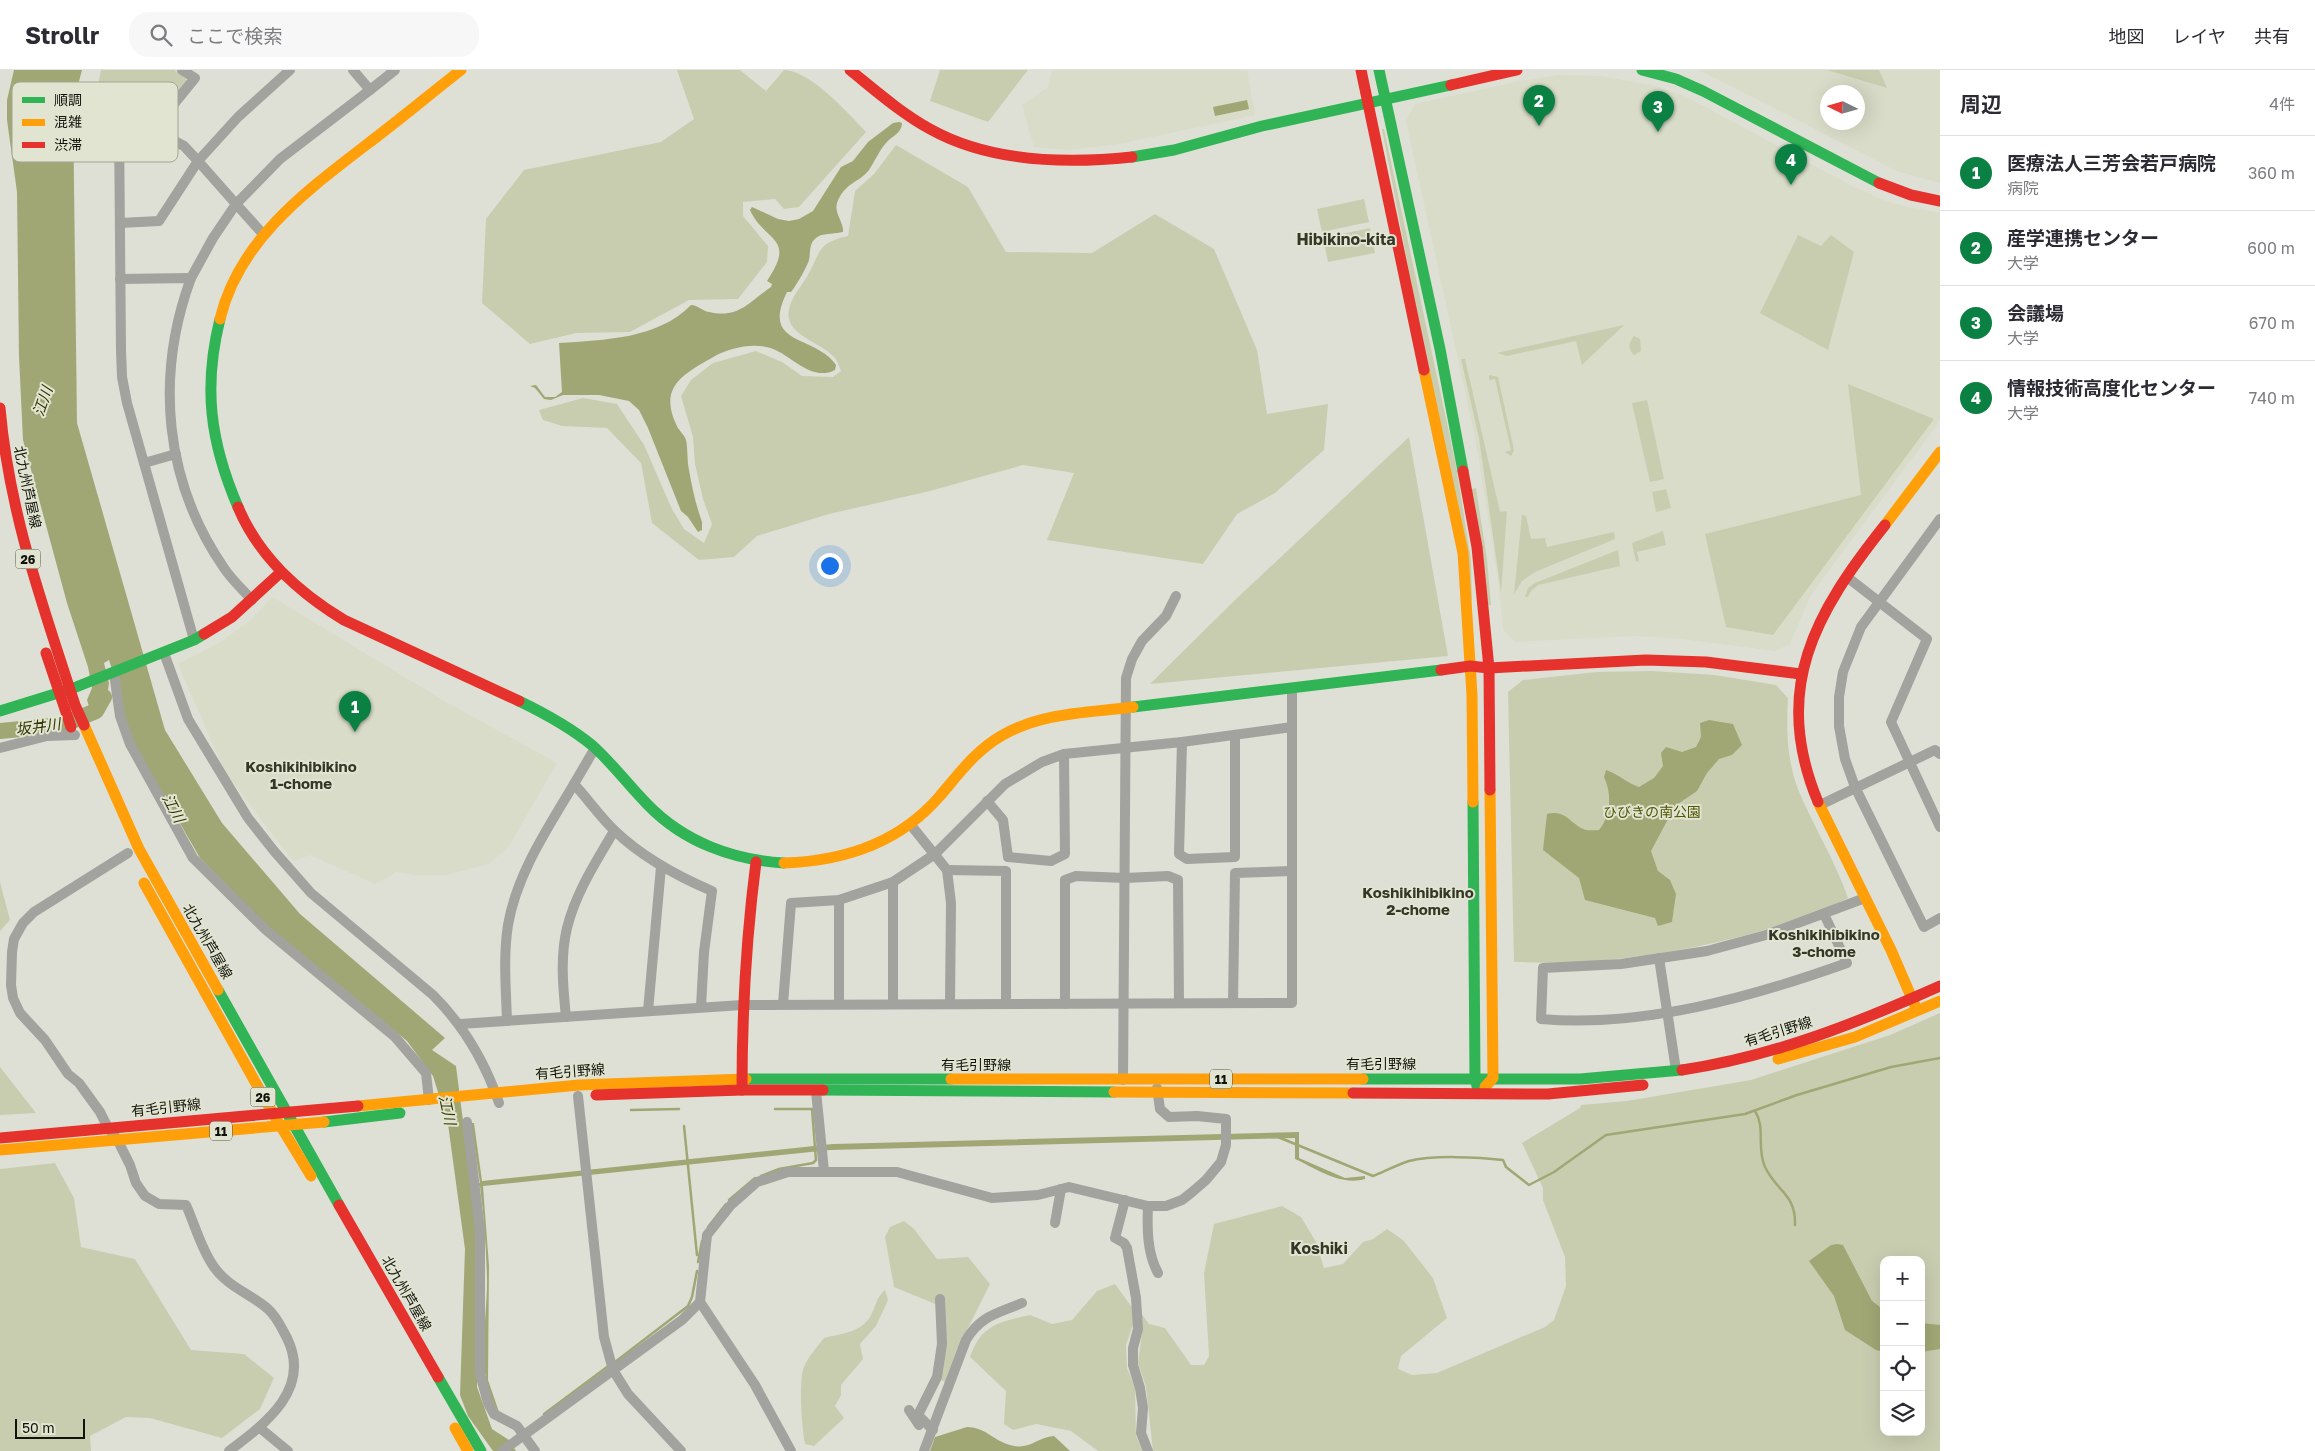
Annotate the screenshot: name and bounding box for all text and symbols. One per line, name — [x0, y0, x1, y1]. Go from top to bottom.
search box — [129, 12, 479, 57]
text: Strollr — [25, 20, 99, 49]
icon: search — [147, 21, 175, 49]
text: ここで検索 — [187, 24, 282, 47]
text: 地図 — [2109, 25, 2145, 47]
text: レイヤ — [2173, 25, 2226, 47]
text: 共有 — [2254, 25, 2290, 47]
legend — [12, 82, 178, 162]
pin: 2 — [1523, 85, 1555, 126]
north arrow — [1820, 85, 1865, 130]
text: 順調 — [54, 91, 82, 108]
pin: 3 — [1642, 91, 1674, 132]
text: 周辺 — [1960, 91, 2002, 117]
text: 4件 — [2269, 94, 2295, 114]
text: 混雑 — [54, 113, 82, 130]
text: 渋滞 — [54, 136, 82, 153]
pin: 4 — [1775, 144, 1807, 185]
text: 医療法人三芳会若戸病院 — [2007, 151, 2216, 174]
text: 1 — [1972, 163, 1980, 183]
text: 360 m — [2248, 163, 2295, 183]
text: 病院 — [2007, 178, 2039, 198]
text: 産学連携センター — [2007, 226, 2159, 249]
district label: Hibikino-kita — [1296, 229, 1396, 249]
text: 2 — [1971, 238, 1981, 258]
text: 600 m — [2247, 238, 2295, 258]
text: 大学 — [2007, 253, 2039, 273]
text: 会議場 — [2007, 301, 2064, 324]
text: 3 — [1971, 313, 1981, 333]
text: 670 m — [2249, 313, 2295, 333]
text: 大学 — [2007, 328, 2039, 348]
text: 情報技術高度化センター — [2007, 376, 2216, 399]
water label: 江川 — [29, 382, 56, 418]
text: 4 — [1971, 388, 1981, 408]
text: 740 m — [2249, 388, 2295, 408]
text: 大学 — [2007, 403, 2039, 423]
street label: 北九州芦屋線 — [11, 444, 45, 530]
road number: 26 — [15, 549, 40, 568]
your location — [817, 553, 843, 579]
pin: 1 — [339, 691, 371, 732]
water label: 坂井川 — [14, 714, 64, 738]
district label: Koshikihibikino 1-chome — [245, 757, 357, 792]
water label: 江川 — [159, 791, 190, 827]
park label: ひびきの南公園 — [1603, 803, 1701, 820]
district label: Koshikihibikino 2-chome — [1362, 883, 1474, 918]
street label: 北九州芦屋線 — [180, 900, 236, 982]
district label: Koshikihibikino 3-chome — [1768, 925, 1880, 960]
street label: 有毛引野線 — [1742, 1013, 1814, 1049]
street label: 有毛引野線 — [1346, 1055, 1416, 1072]
street label: 有毛引野線 — [941, 1056, 1011, 1073]
street label: 有毛引野線 — [534, 1060, 606, 1082]
road number: 11 — [1210, 1070, 1232, 1089]
road number: 26 — [250, 1088, 276, 1106]
water label: 江川 — [436, 1093, 460, 1128]
street label: 有毛引野線 — [130, 1095, 202, 1119]
road number: 11 — [210, 1122, 232, 1140]
district label: Koshiki — [1290, 1238, 1348, 1258]
street label: 北九州芦屋線 — [379, 1252, 435, 1334]
map controls — [1880, 1256, 1925, 1436]
button: + — [1880, 1256, 1925, 1301]
button: − — [1880, 1301, 1925, 1346]
button: locate — [1880, 1346, 1925, 1391]
button: layers — [1880, 1391, 1925, 1436]
scale bar — [15, 1416, 85, 1439]
text: 50 m — [22, 1419, 55, 1436]

